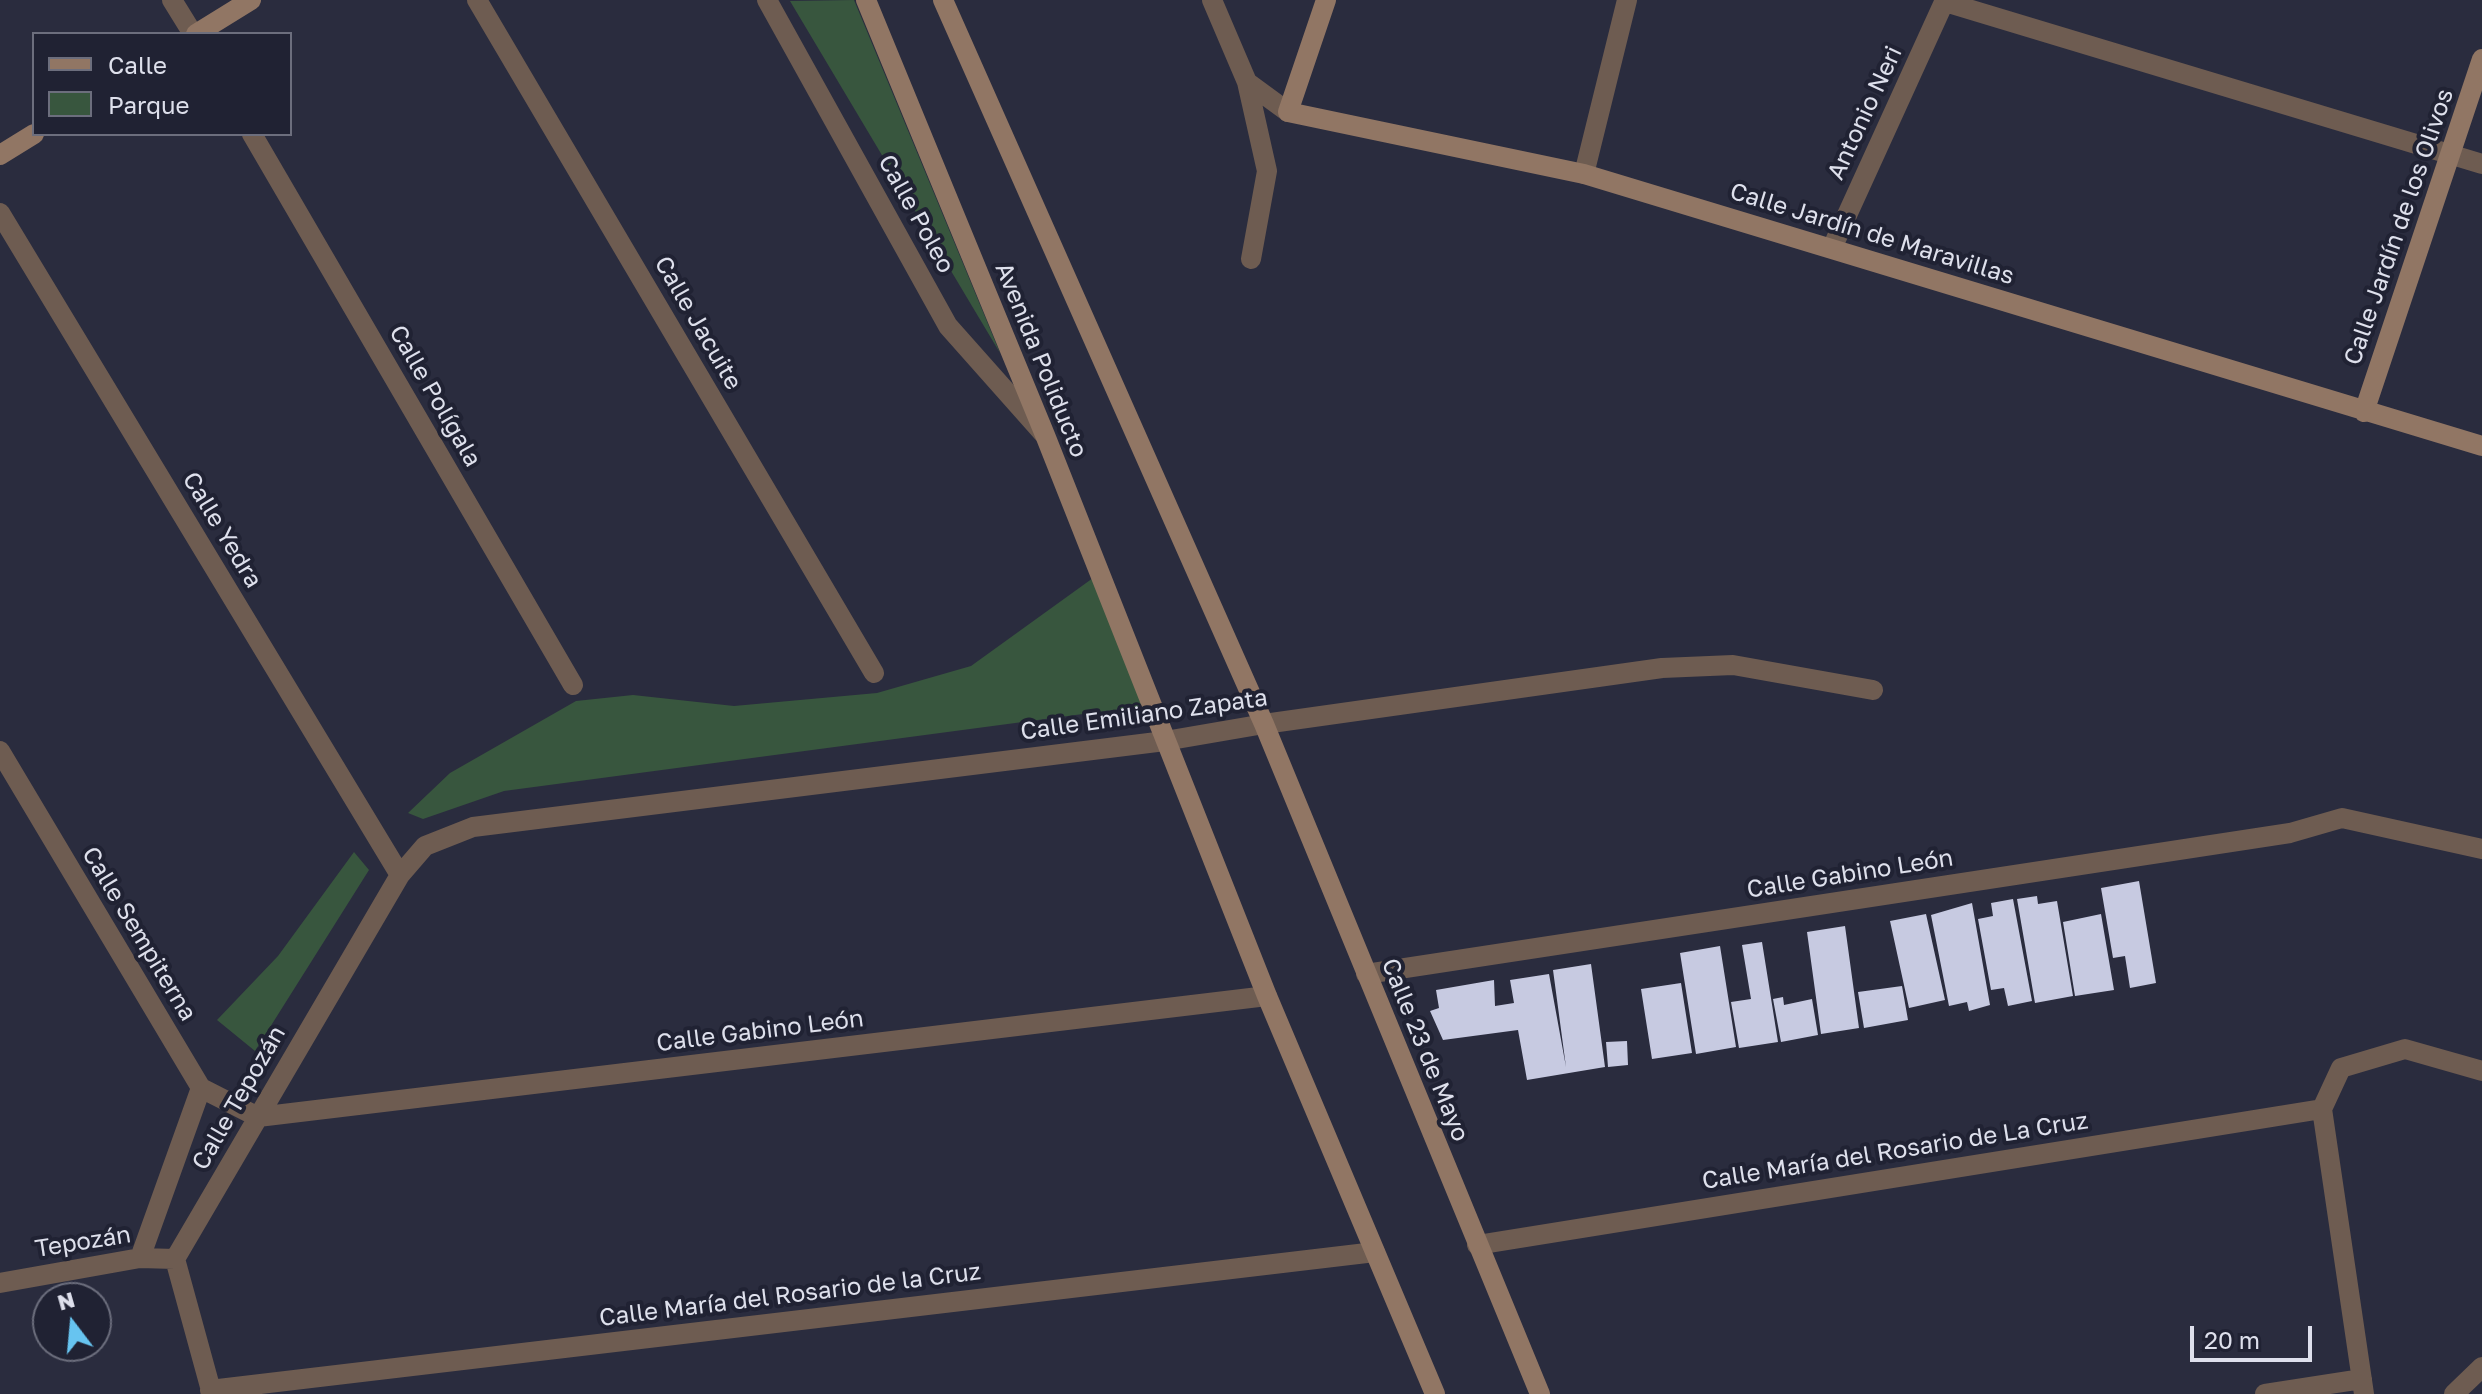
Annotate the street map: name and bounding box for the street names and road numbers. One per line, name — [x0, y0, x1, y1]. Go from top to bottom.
street label: Antonio Neri — [1821, 42, 1909, 184]
street label: Calle Jardín de los Olivos — [2338, 85, 2460, 369]
street label: Calle Poleo — [872, 150, 960, 278]
street label: Calle Jardín de Maravillas — [1727, 177, 2017, 291]
street label: Calle Jacuite — [648, 251, 748, 395]
street label: Avenida Poliducto — [989, 258, 1093, 462]
street label: Calle Polígala — [383, 320, 487, 472]
street label: Calle Yedra — [176, 467, 268, 593]
street label: Calle Emiliano Zapata — [1019, 683, 1269, 747]
street label: Calle Sempiterna — [76, 842, 202, 1026]
street label: Calle Gabino León — [1745, 843, 1955, 905]
street label: Calle 23 de Mayo — [1375, 954, 1475, 1146]
street label: Calle Gabino León — [655, 1004, 865, 1058]
street label: Calle Tepozán — [186, 1021, 292, 1175]
street label: Calle María del Rosario de La Cruz — [1700, 1106, 2090, 1196]
street label: Tepozán — [33, 1220, 133, 1264]
street label: Calle María del Rosario de la Cruz — [598, 1257, 982, 1333]

